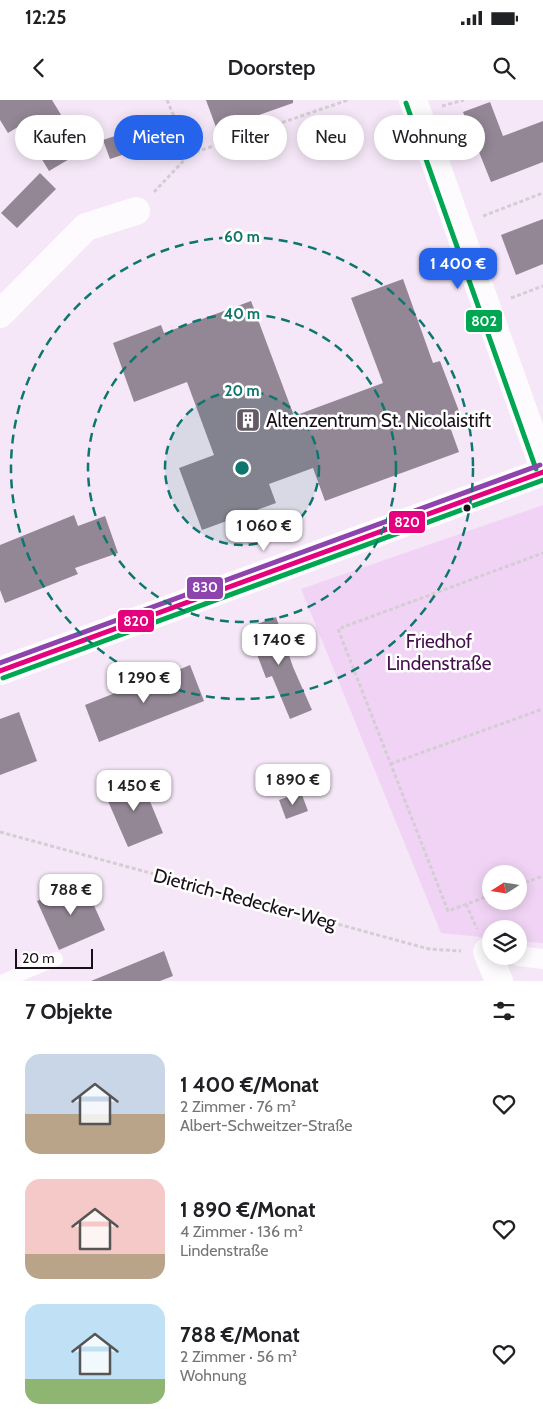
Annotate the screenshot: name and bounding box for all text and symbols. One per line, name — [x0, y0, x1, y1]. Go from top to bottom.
text: 12:25 — [25, 6, 67, 29]
icon: back — [25, 54, 53, 82]
text: Doorstep — [227, 54, 316, 81]
icon: search — [490, 54, 518, 82]
chip: Kaufen — [15, 115, 104, 160]
chip: Mieten — [114, 115, 203, 160]
chip: Filter — [213, 115, 287, 160]
chip: Neu — [297, 115, 364, 160]
chip: Wohnung — [374, 115, 485, 160]
text: 60 m — [224, 228, 260, 246]
pin: 1 400 € — [412, 248, 504, 290]
text: 1 400 € — [430, 254, 486, 273]
text: 40 m — [224, 305, 260, 323]
line badge: 802 — [465, 309, 503, 333]
text: 802 — [471, 312, 497, 330]
text: 20 m — [225, 382, 259, 400]
building icon: Altenzentrum St. Nicolaistift — [235, 407, 261, 433]
place label: Altenzentrum St. Nicolaistift — [266, 409, 492, 432]
centre of rings — [233, 459, 251, 477]
unlabelled marker — [462, 503, 472, 513]
pin: 1 060 € — [218, 510, 310, 552]
line badge: 820 — [388, 510, 426, 534]
text: 820 — [394, 513, 420, 531]
text: 1 060 € — [237, 516, 291, 535]
line badge: 830 — [186, 576, 224, 600]
text: 830 — [192, 578, 218, 596]
line badge: 820 — [117, 609, 155, 633]
text: 820 — [123, 612, 149, 630]
pin: 1 740 € — [233, 624, 325, 666]
text: 1 740 € — [253, 630, 305, 649]
park label: Friedhof Lindenstraße — [387, 630, 492, 675]
pin: 1 290 € — [98, 662, 190, 704]
text: 1 290 € — [118, 668, 170, 687]
pin: 1 890 € — [247, 764, 339, 806]
pin: 1 450 € — [88, 770, 180, 812]
text: 1 890 € — [266, 770, 320, 789]
text: 1 450 € — [107, 776, 161, 795]
street label: Dietrich-Redecker-Weg — [151, 864, 339, 935]
north arrow — [482, 865, 528, 910]
map controls — [482, 865, 527, 965]
pin: 788 € — [36, 874, 106, 916]
text: 788 € — [50, 880, 92, 899]
button: layers — [482, 920, 527, 965]
scale bar — [15, 946, 92, 969]
text: 20 m — [22, 949, 55, 967]
icon: filters — [490, 997, 518, 1025]
text: 7 Objekte — [25, 999, 112, 1024]
text: 1 400 €/Monat — [180, 1072, 319, 1097]
icon: home — [65, 1074, 125, 1134]
icon: heart — [490, 1090, 518, 1118]
text: 2 Zimmer · 76 m² — [180, 1097, 296, 1116]
text: Albert-Schweitzer-Straße — [180, 1116, 353, 1135]
text: 1 890 €/Monat — [180, 1197, 315, 1222]
icon: home — [65, 1199, 125, 1259]
icon: heart — [490, 1215, 518, 1243]
text: 4 Zimmer · 136 m² — [180, 1222, 303, 1241]
text: Lindenstraße — [180, 1241, 268, 1260]
text: 788 €/Monat — [180, 1322, 300, 1347]
icon: home — [65, 1324, 125, 1384]
icon: heart — [490, 1340, 518, 1368]
text: 2 Zimmer · 56 m² — [180, 1347, 297, 1366]
text: Wohnung — [180, 1366, 246, 1385]

